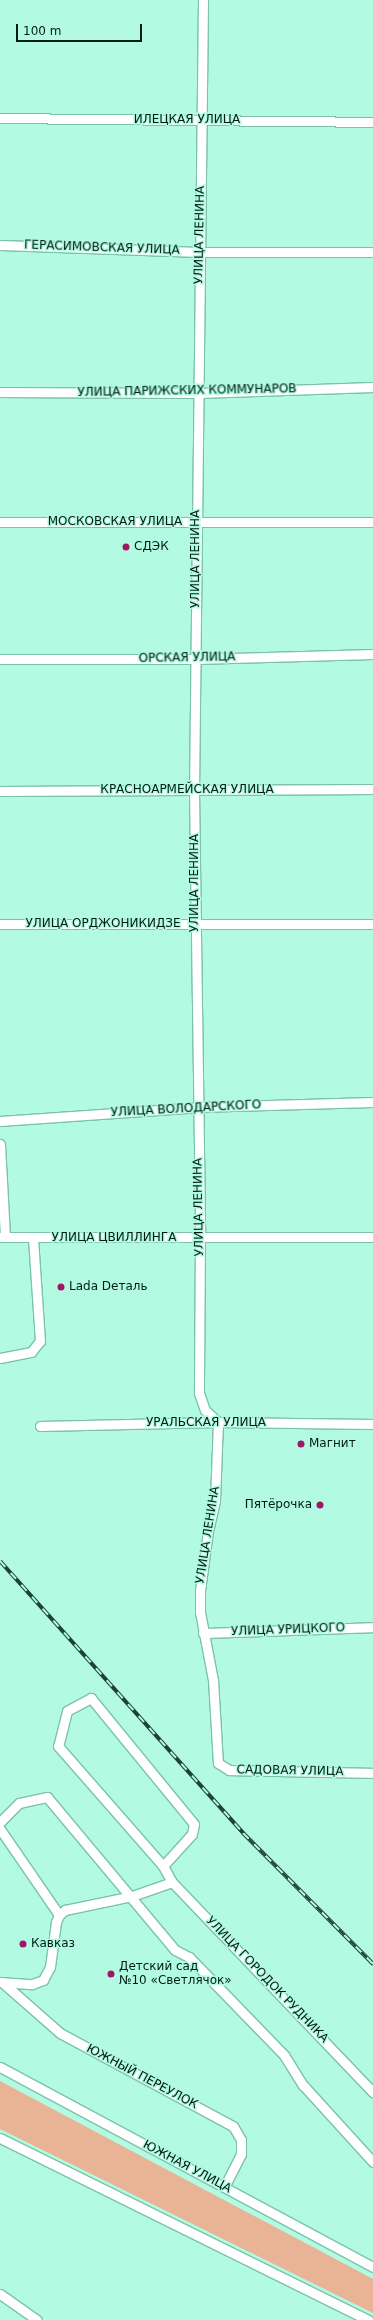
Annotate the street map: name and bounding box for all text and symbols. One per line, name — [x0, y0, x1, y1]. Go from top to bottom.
scale bar — [18, 16, 144, 42]
text: 100 m — [23, 24, 61, 38]
street label: ИЛЕЦКАЯ УЛИЦА — [134, 113, 240, 127]
street label: УЛИЦА ЛЕНИНА — [192, 186, 208, 284]
street label: ГЕРАСИМОВСКАЯ УЛИЦА — [24, 238, 180, 258]
street label: УЛИЦА ПАРИЖСКИХ КОММУНАРОВ — [77, 382, 297, 400]
street label: УЛИЦА ЛЕНИНА — [189, 510, 203, 608]
street label: МОСКОВСКАЯ УЛИЦА — [48, 515, 182, 529]
place label: СДЭК — [134, 540, 169, 554]
marker: СДЭК — [121, 542, 131, 552]
street label: ОРСКАЯ УЛИЦА — [138, 650, 236, 666]
street label: КРАСНОАРМЕЙСКАЯ УЛИЦА — [100, 783, 274, 797]
street label: УЛИЦА ЛЕНИНА — [188, 834, 202, 932]
street label: УЛИЦА ОРДЖОНИКИДЗЕ — [25, 917, 181, 931]
street label: УЛИЦА ВОЛОДАРСКОГО — [110, 1098, 262, 1120]
street label: УЛИЦА ЛЕНИНА — [191, 1158, 207, 1256]
street label: УЛИЦА ЦВИЛЛИНГА — [52, 1231, 176, 1245]
place label: Lada Dеталь — [69, 1280, 148, 1294]
marker: Lada Dеталь — [56, 1282, 66, 1292]
street label: УРАЛЬСКАЯ УЛИЦА — [146, 1416, 266, 1430]
place label: Магнит — [309, 1437, 356, 1451]
marker: Магнит — [296, 1439, 306, 1449]
street label: УЛИЦА ЛЕНИНА — [193, 1485, 223, 1585]
place label: Пятёрочка — [245, 1498, 312, 1512]
marker: Пятёрочка — [315, 1500, 325, 1510]
street label: УЛИЦА УРИЦКОГО — [231, 1621, 345, 1639]
street label: САДОВАЯ УЛИЦА — [236, 1763, 344, 1779]
street label: УЛИЦА ГОРОДОК РУДНИКА — [203, 1914, 331, 2046]
place label: Кавказ — [31, 1937, 75, 1951]
marker: Кавказ — [18, 1939, 28, 1949]
place label: Детский сад №10 «Светлячок» — [119, 1960, 232, 1988]
marker: Детский сад №10 «Светлячок» — [106, 1969, 116, 1979]
street label: ЮЖНЫЙ ПЕРЕУЛОК — [84, 2042, 200, 2112]
street label: ЮЖНАЯ УЛИЦА — [140, 2138, 234, 2196]

